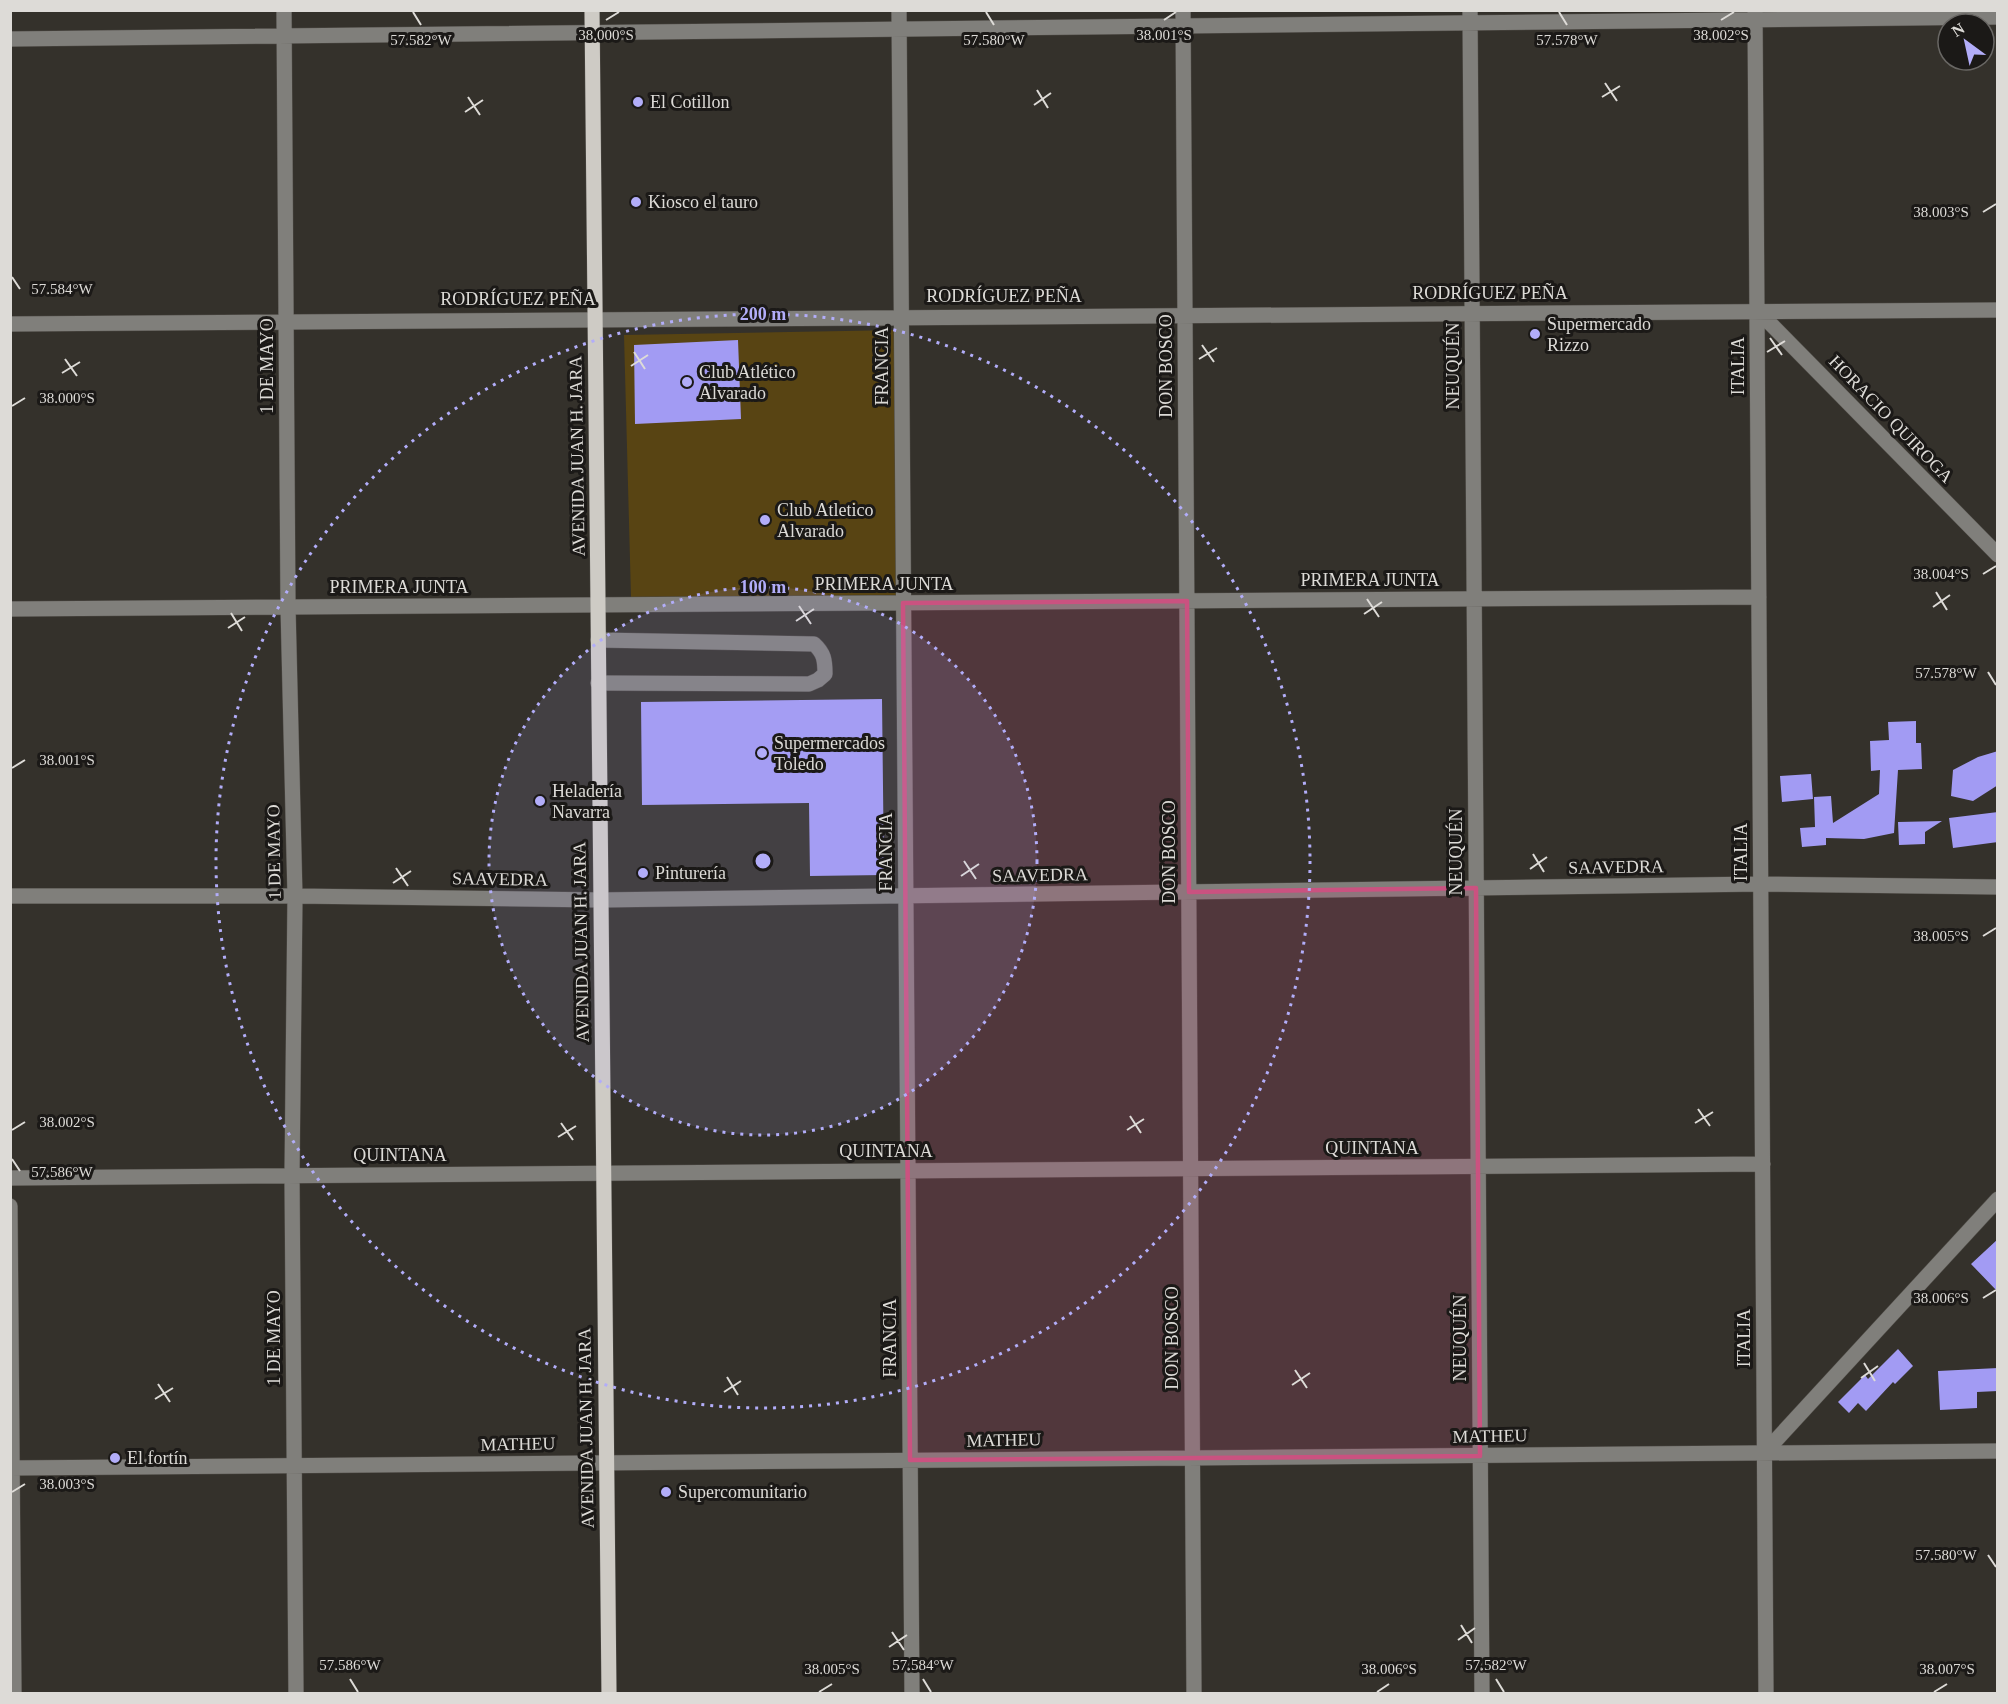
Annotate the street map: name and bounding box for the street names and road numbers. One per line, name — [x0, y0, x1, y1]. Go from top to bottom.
street label: RODRÍGUEZ PEÑA — [1412, 282, 1568, 303]
street label: RODRÍGUEZ PEÑA — [926, 285, 1082, 306]
street label: RODRÍGUEZ PEÑA — [440, 288, 596, 309]
street label: DON BOSCO — [1156, 314, 1176, 418]
street label: 1 DE MAYO — [257, 318, 277, 414]
street label: NEUQUÉN — [1442, 323, 1463, 410]
street label: FRANCIA — [872, 326, 892, 406]
street label: ITALIA — [1728, 337, 1748, 395]
street label: HORACIO QUIROGA — [1825, 351, 1957, 487]
street label: AVENIDA JUAN H. JARA — [565, 355, 589, 557]
street label: PRIMERA JUNTA — [1300, 570, 1440, 590]
street label: PRIMERA JUNTA — [814, 574, 954, 594]
street label: PRIMERA JUNTA — [329, 577, 469, 597]
street label: DON BOSCO — [1159, 800, 1179, 904]
street label: 1 DE MAYO — [263, 804, 285, 900]
street label: NEUQUÉN — [1445, 809, 1466, 896]
street label: FRANCIA — [876, 812, 896, 892]
street label: ITALIA — [1731, 823, 1751, 881]
street label: AVENIDA JUAN H. JARA — [569, 841, 593, 1043]
street label: SAAVEDRA — [1568, 856, 1664, 878]
street label: SAAVEDRA — [992, 864, 1088, 886]
street label: SAAVEDRA — [452, 868, 548, 890]
street label: QUINTANA — [1325, 1138, 1419, 1158]
street label: QUINTANA — [839, 1141, 933, 1161]
street label: QUINTANA — [353, 1145, 447, 1165]
street label: DON BOSCO — [1162, 1286, 1182, 1390]
street label: 1 DE MAYO — [264, 1290, 284, 1386]
street label: NEUQUÉN — [1449, 1295, 1470, 1382]
street label: FRANCIA — [880, 1298, 900, 1378]
street label: ITALIA — [1734, 1309, 1754, 1367]
street label: AVENIDA JUAN H. JARA — [574, 1327, 598, 1529]
street label: MATHEU — [1452, 1425, 1528, 1447]
street label: MATHEU — [966, 1429, 1042, 1451]
street label: MATHEU — [480, 1433, 556, 1455]

